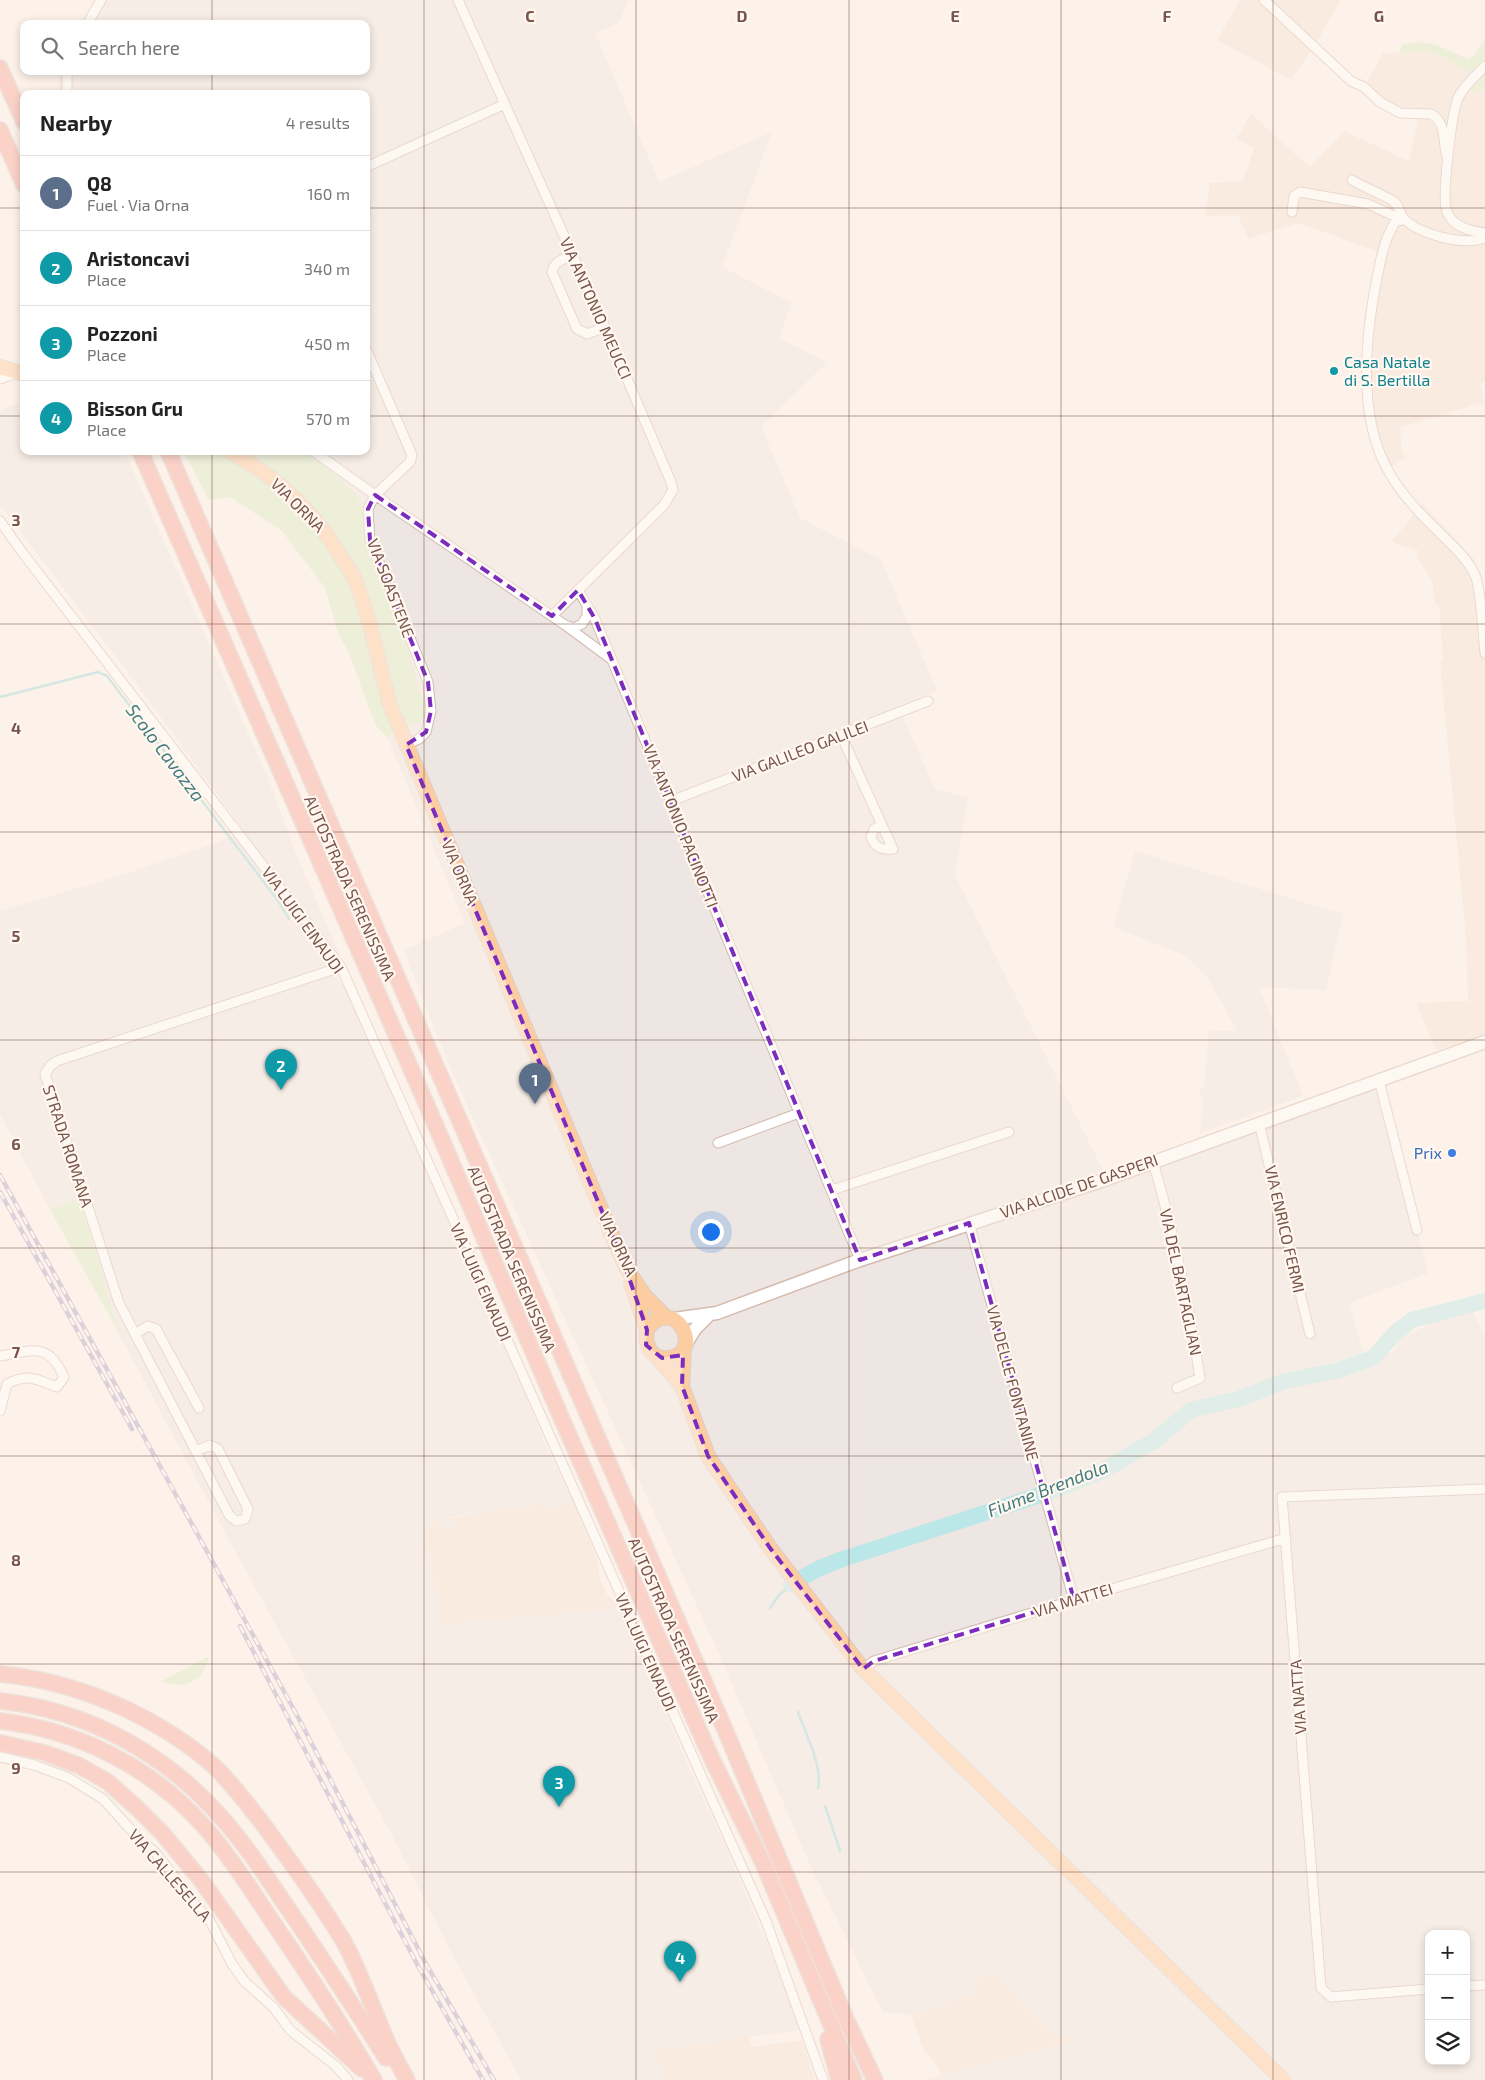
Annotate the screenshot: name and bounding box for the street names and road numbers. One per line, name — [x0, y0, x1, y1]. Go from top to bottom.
street label: VIA ANTONIO MEUCCI — [557, 234, 636, 382]
street label: VIA ORNA — [267, 474, 329, 536]
street label: VIA SOASTENE — [364, 536, 419, 640]
street label: VIA GALILEO GALILEI — [729, 716, 871, 785]
street label: VIA ANTONIO PACINOTTI — [640, 742, 723, 910]
street label: AUTOSTRADA SERENISSIMA — [301, 792, 400, 983]
street label: VIA ORNA — [438, 836, 483, 907]
street label: VIA LUIGI EINAUDI — [258, 863, 349, 977]
street label: STRADA ROMANA — [40, 1082, 97, 1209]
street label: VIA ALCIDE DE GASPERI — [997, 1150, 1160, 1221]
street label: AUTOSTRADA SERENISSIMA — [465, 1163, 560, 1355]
street label: VIA ENRICO FERMI — [1262, 1163, 1309, 1295]
street label: VIA DEL BARTAGLIAN — [1157, 1207, 1206, 1357]
street label: VIA ORNA — [595, 1209, 642, 1279]
street label: VIA LUIGI EINAUDI — [447, 1220, 516, 1344]
street label: VIA DELLE FONTANINE — [984, 1303, 1043, 1463]
street label: AUTOSTRADA SERENISSIMA — [625, 1534, 724, 1725]
street label: VIA MATTEI — [1031, 1578, 1115, 1621]
street label: VIA LUIGI EINAUDI — [612, 1590, 681, 1714]
street label: VIA NATTA — [1285, 1659, 1310, 1735]
street label: VIA CALLESELLA — [125, 1825, 216, 1925]

